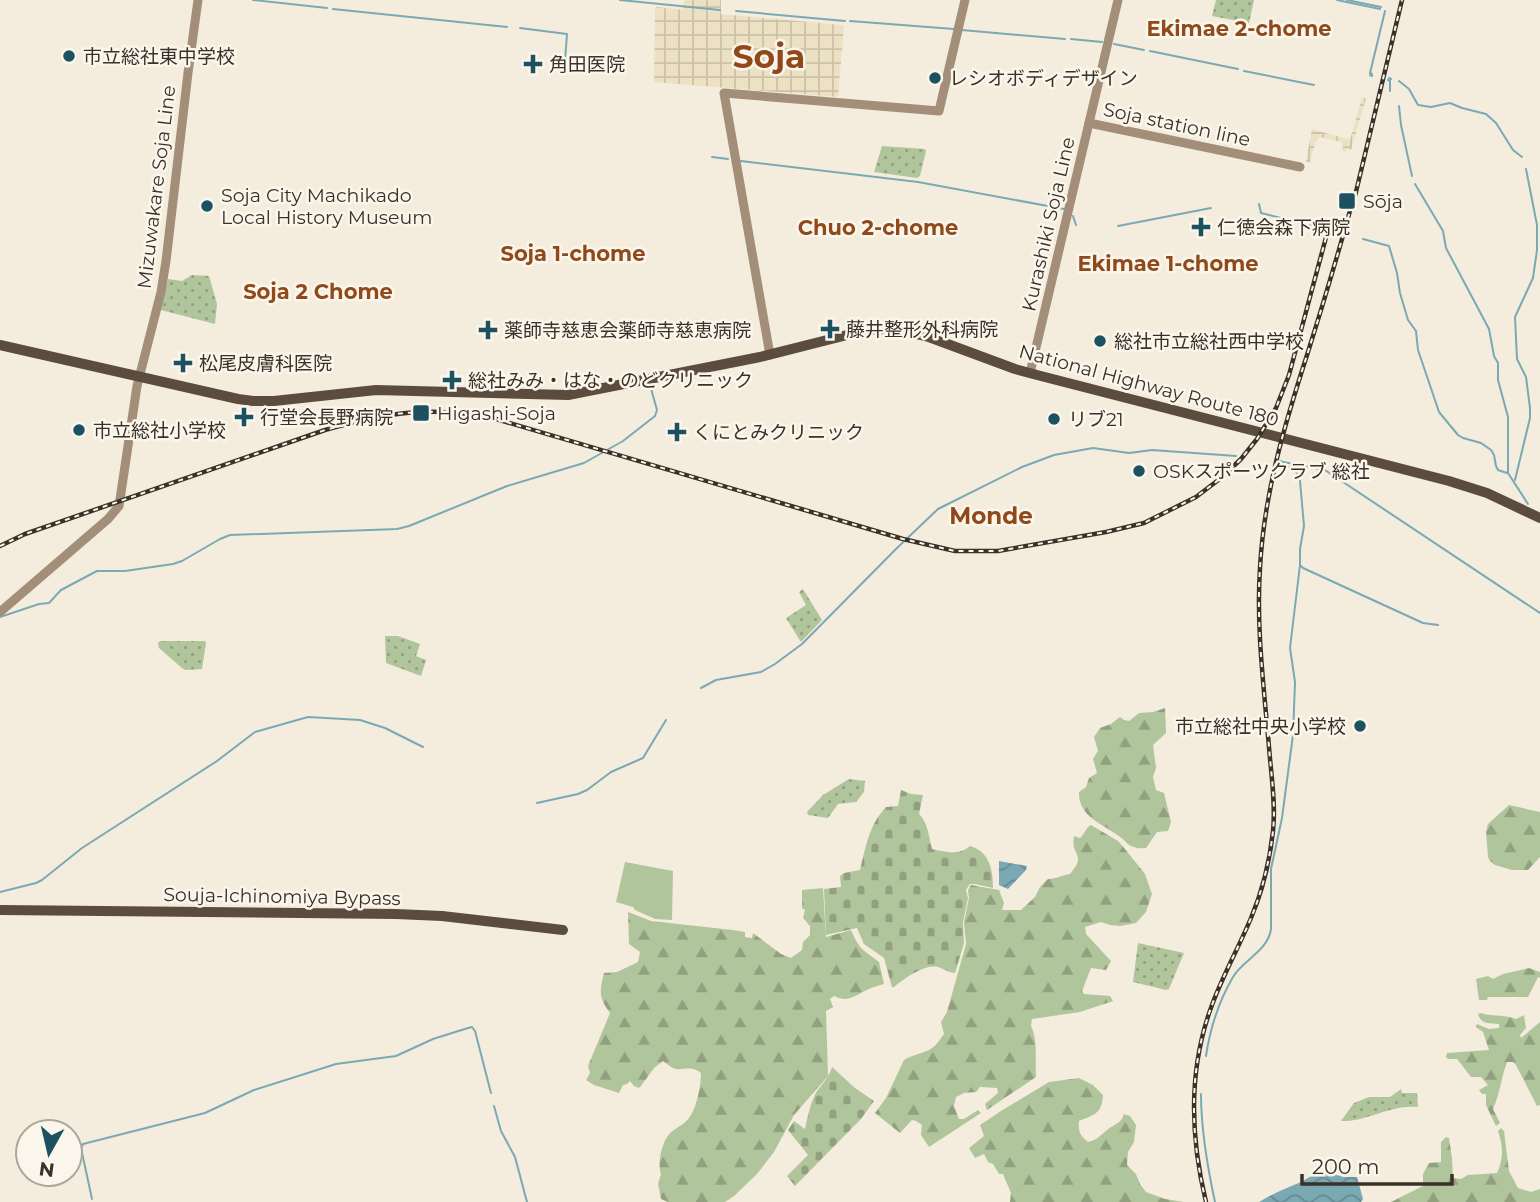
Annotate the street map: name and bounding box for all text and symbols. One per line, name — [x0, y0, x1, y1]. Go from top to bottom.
district label: Ekimae 2-chome — [1146, 16, 1332, 41]
district label: Soja — [733, 36, 805, 76]
place label: 市立総社東中学校 — [83, 45, 235, 68]
marker: 市立総社東中学校 — [61, 48, 77, 64]
place label: 角田医院 — [549, 53, 625, 76]
marker: 角田医院 — [523, 54, 543, 74]
place label: レシオボディデザイン — [949, 67, 1138, 90]
marker: レシオボディデザイン — [927, 70, 943, 86]
street label: Mizuwakare Soja Line — [133, 84, 180, 290]
street label: Soja station line — [1101, 98, 1253, 151]
street label: Kurashiki Soja Line — [1017, 135, 1080, 314]
place label: Soja City Machikado Local History Museum — [221, 184, 432, 229]
place label: Sōja — [1363, 190, 1403, 213]
marker: Sōja — [1337, 191, 1357, 211]
marker: Soja City Machikado Local History Museum — [199, 198, 215, 214]
district label: Chuo 2-chome — [798, 215, 958, 240]
place label: 仁徳会森下病院 — [1217, 216, 1350, 239]
marker: 仁徳会森下病院 — [1191, 217, 1211, 237]
district label: Soja 1-chome — [501, 241, 645, 266]
district label: Ekimae 1-chome — [1077, 251, 1259, 276]
district label: Soja 2 Chome — [243, 279, 393, 304]
place label: 藤井整形外科病院 — [846, 318, 998, 341]
place label: 薬師寺慈恵会薬師寺慈恵病院 — [504, 319, 751, 342]
marker: 藤井整形外科病院 — [820, 319, 840, 339]
marker: 薬師寺慈恵会薬師寺慈恵病院 — [478, 320, 498, 340]
place label: 総社市立総社西中学校 — [1114, 330, 1304, 353]
marker: 総社市立総社西中学校 — [1092, 333, 1108, 349]
street label: National Highway Route 180 — [1016, 340, 1281, 431]
place label: 松尾皮膚科医院 — [199, 352, 332, 375]
marker: 松尾皮膚科医院 — [173, 353, 193, 373]
place label: 総社みみ・はな・のどクリニック — [468, 369, 753, 392]
marker: 総社みみ・はな・のどクリニック — [442, 370, 462, 390]
place label: Higashi-Soja — [437, 402, 556, 425]
marker: Higashi-Soja — [411, 403, 431, 423]
place label: 行堂会長野病院 — [260, 406, 393, 429]
marker: 行堂会長野病院 — [234, 407, 254, 427]
place label: リブ21 — [1068, 408, 1124, 431]
marker: リブ21 — [1046, 411, 1062, 427]
place label: 市立総社小学校 — [93, 419, 226, 442]
place label: くにとみクリニック — [693, 421, 864, 444]
marker: 市立総社小学校 — [71, 422, 87, 438]
marker: くにとみクリニック — [667, 422, 687, 442]
place label: OSKスポーツクラブ 総社 — [1153, 460, 1370, 483]
marker: OSKスポーツクラブ 総社 — [1131, 463, 1147, 479]
district label: Monde — [949, 502, 1033, 530]
place label: 市立総社中央小学校 — [1175, 715, 1346, 738]
marker: 市立総社中央小学校 — [1352, 718, 1368, 734]
street label: Souja-Ichinomiya Bypass — [163, 883, 401, 910]
north arrow — [14, 1118, 84, 1188]
scale bar — [1302, 1142, 1452, 1186]
text: 200 m — [1312, 1154, 1379, 1179]
text: N — [37, 1157, 56, 1182]

